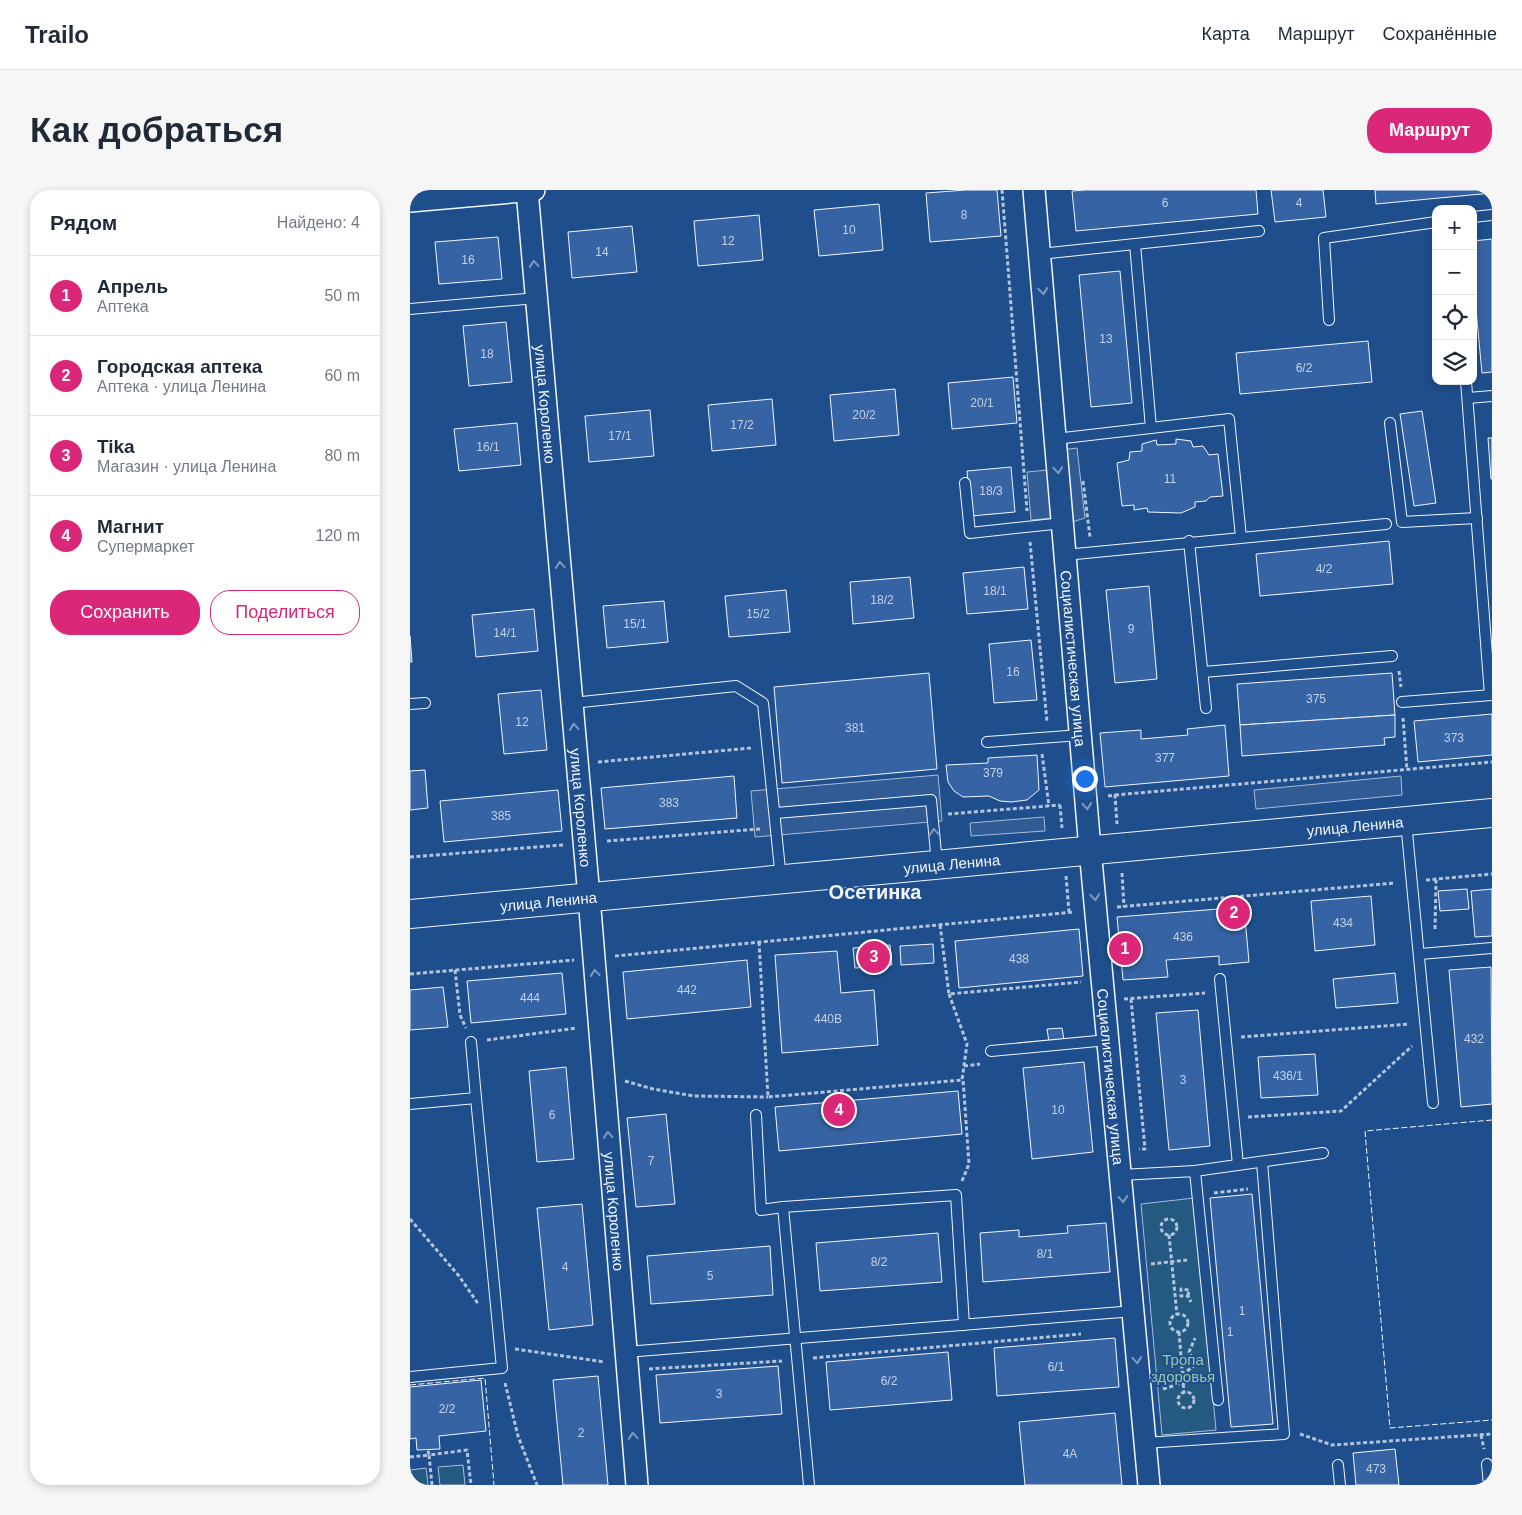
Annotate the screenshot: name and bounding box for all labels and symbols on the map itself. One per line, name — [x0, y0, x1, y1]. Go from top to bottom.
house number: 6 — [1162, 196, 1169, 210]
house number: 4 — [1296, 196, 1303, 210]
house number: 8 — [961, 208, 968, 222]
house number: 10 — [842, 223, 856, 237]
house number: 12 — [721, 234, 735, 248]
house number: 14 — [595, 245, 609, 259]
house number: 16 — [461, 253, 475, 267]
one-way arrow — [529, 259, 540, 267]
one-way arrow — [1037, 287, 1048, 295]
house number: 13 — [1099, 332, 1113, 346]
street label: улица Короленко — [532, 344, 559, 464]
house number: 18 — [480, 347, 494, 361]
house number: 6/2 — [1296, 361, 1313, 375]
house number: 20/1 — [970, 396, 994, 410]
house number: 20/2 — [852, 408, 876, 422]
house number: 17/2 — [730, 418, 754, 432]
house number: 17/1 — [608, 429, 632, 443]
house number: 16/1 — [476, 440, 500, 454]
one-way arrow — [1052, 467, 1063, 475]
house number: 11 — [1164, 472, 1177, 486]
house number: 18/3 — [979, 484, 1003, 498]
one-way arrow — [555, 561, 566, 569]
house number: 4/2 — [1316, 562, 1333, 576]
street label: Социалистическая улица — [1058, 569, 1090, 748]
house number: 18/1 — [983, 584, 1007, 598]
house number: 18/2 — [870, 593, 894, 607]
house number: 15/2 — [746, 607, 770, 621]
house number: 15/1 — [623, 617, 647, 631]
house number: 9 — [1128, 622, 1135, 636]
house number: 14/1 — [493, 626, 517, 640]
house number: 16 — [1006, 665, 1020, 679]
house number: 375 — [1306, 692, 1326, 706]
house number: 12 — [515, 715, 529, 729]
house number: 381 — [845, 721, 865, 735]
one-way arrow — [569, 723, 580, 731]
house number: 373 — [1444, 731, 1464, 745]
street label: улица Короленко — [567, 747, 595, 868]
house number: 377 — [1155, 751, 1175, 765]
house number: 379 — [983, 766, 1003, 780]
your location — [1072, 766, 1098, 792]
house number: 383 — [659, 796, 679, 810]
one-way arrow — [1081, 803, 1092, 811]
house number: 385 — [491, 809, 511, 823]
street label: улица Ленина — [1306, 813, 1405, 839]
one-way arrow — [929, 827, 940, 835]
street label: улица Ленина — [903, 850, 1001, 876]
district label: Осетинка — [829, 881, 922, 903]
street label: улица Ленина — [499, 888, 598, 914]
one-way arrow — [1089, 894, 1100, 902]
pin: 2 — [1218, 894, 1250, 932]
house number: 434 — [1333, 916, 1353, 930]
pin: 1 — [1109, 930, 1141, 968]
house number: 436 — [1173, 930, 1193, 944]
pin: 3 — [858, 938, 890, 976]
house number: 438 — [1009, 952, 1029, 966]
one-way arrow — [590, 969, 601, 977]
house number: 442 — [677, 983, 697, 997]
street label: Социалистическая улица — [1094, 988, 1128, 1166]
house number: 444 — [520, 991, 540, 1005]
house number: 440В — [814, 1012, 842, 1026]
house number: 432 — [1464, 1032, 1484, 1046]
house number: 436/1 — [1273, 1069, 1303, 1083]
house number: 3 — [1180, 1073, 1187, 1087]
pin: 4 — [823, 1091, 855, 1129]
house number: 10 — [1051, 1103, 1065, 1117]
house number: 6 — [549, 1108, 556, 1122]
one-way arrow — [603, 1131, 614, 1139]
street label: улица Короленко — [601, 1151, 628, 1271]
house number: 7 — [648, 1154, 655, 1168]
one-way arrow — [1117, 1195, 1128, 1203]
house number: 8/1 — [1037, 1247, 1054, 1261]
house number: 8/2 — [871, 1255, 888, 1269]
house number: 4 — [562, 1260, 569, 1274]
house number: 5 — [707, 1269, 714, 1283]
house number: 1 — [1239, 1304, 1246, 1318]
house number: 1 — [1227, 1325, 1234, 1339]
park label: Тропа здоровья — [1151, 1351, 1215, 1385]
one-way arrow — [1132, 1357, 1143, 1365]
house number: 6/1 — [1048, 1360, 1065, 1374]
house number: 6/2 — [881, 1374, 898, 1388]
house number: 3 — [716, 1387, 723, 1401]
house number: 2/2 — [439, 1402, 456, 1416]
house number: 2 — [578, 1426, 585, 1440]
one-way arrow — [628, 1432, 639, 1440]
house number: 4А — [1063, 1447, 1077, 1461]
house number: 473 — [1366, 1462, 1386, 1476]

